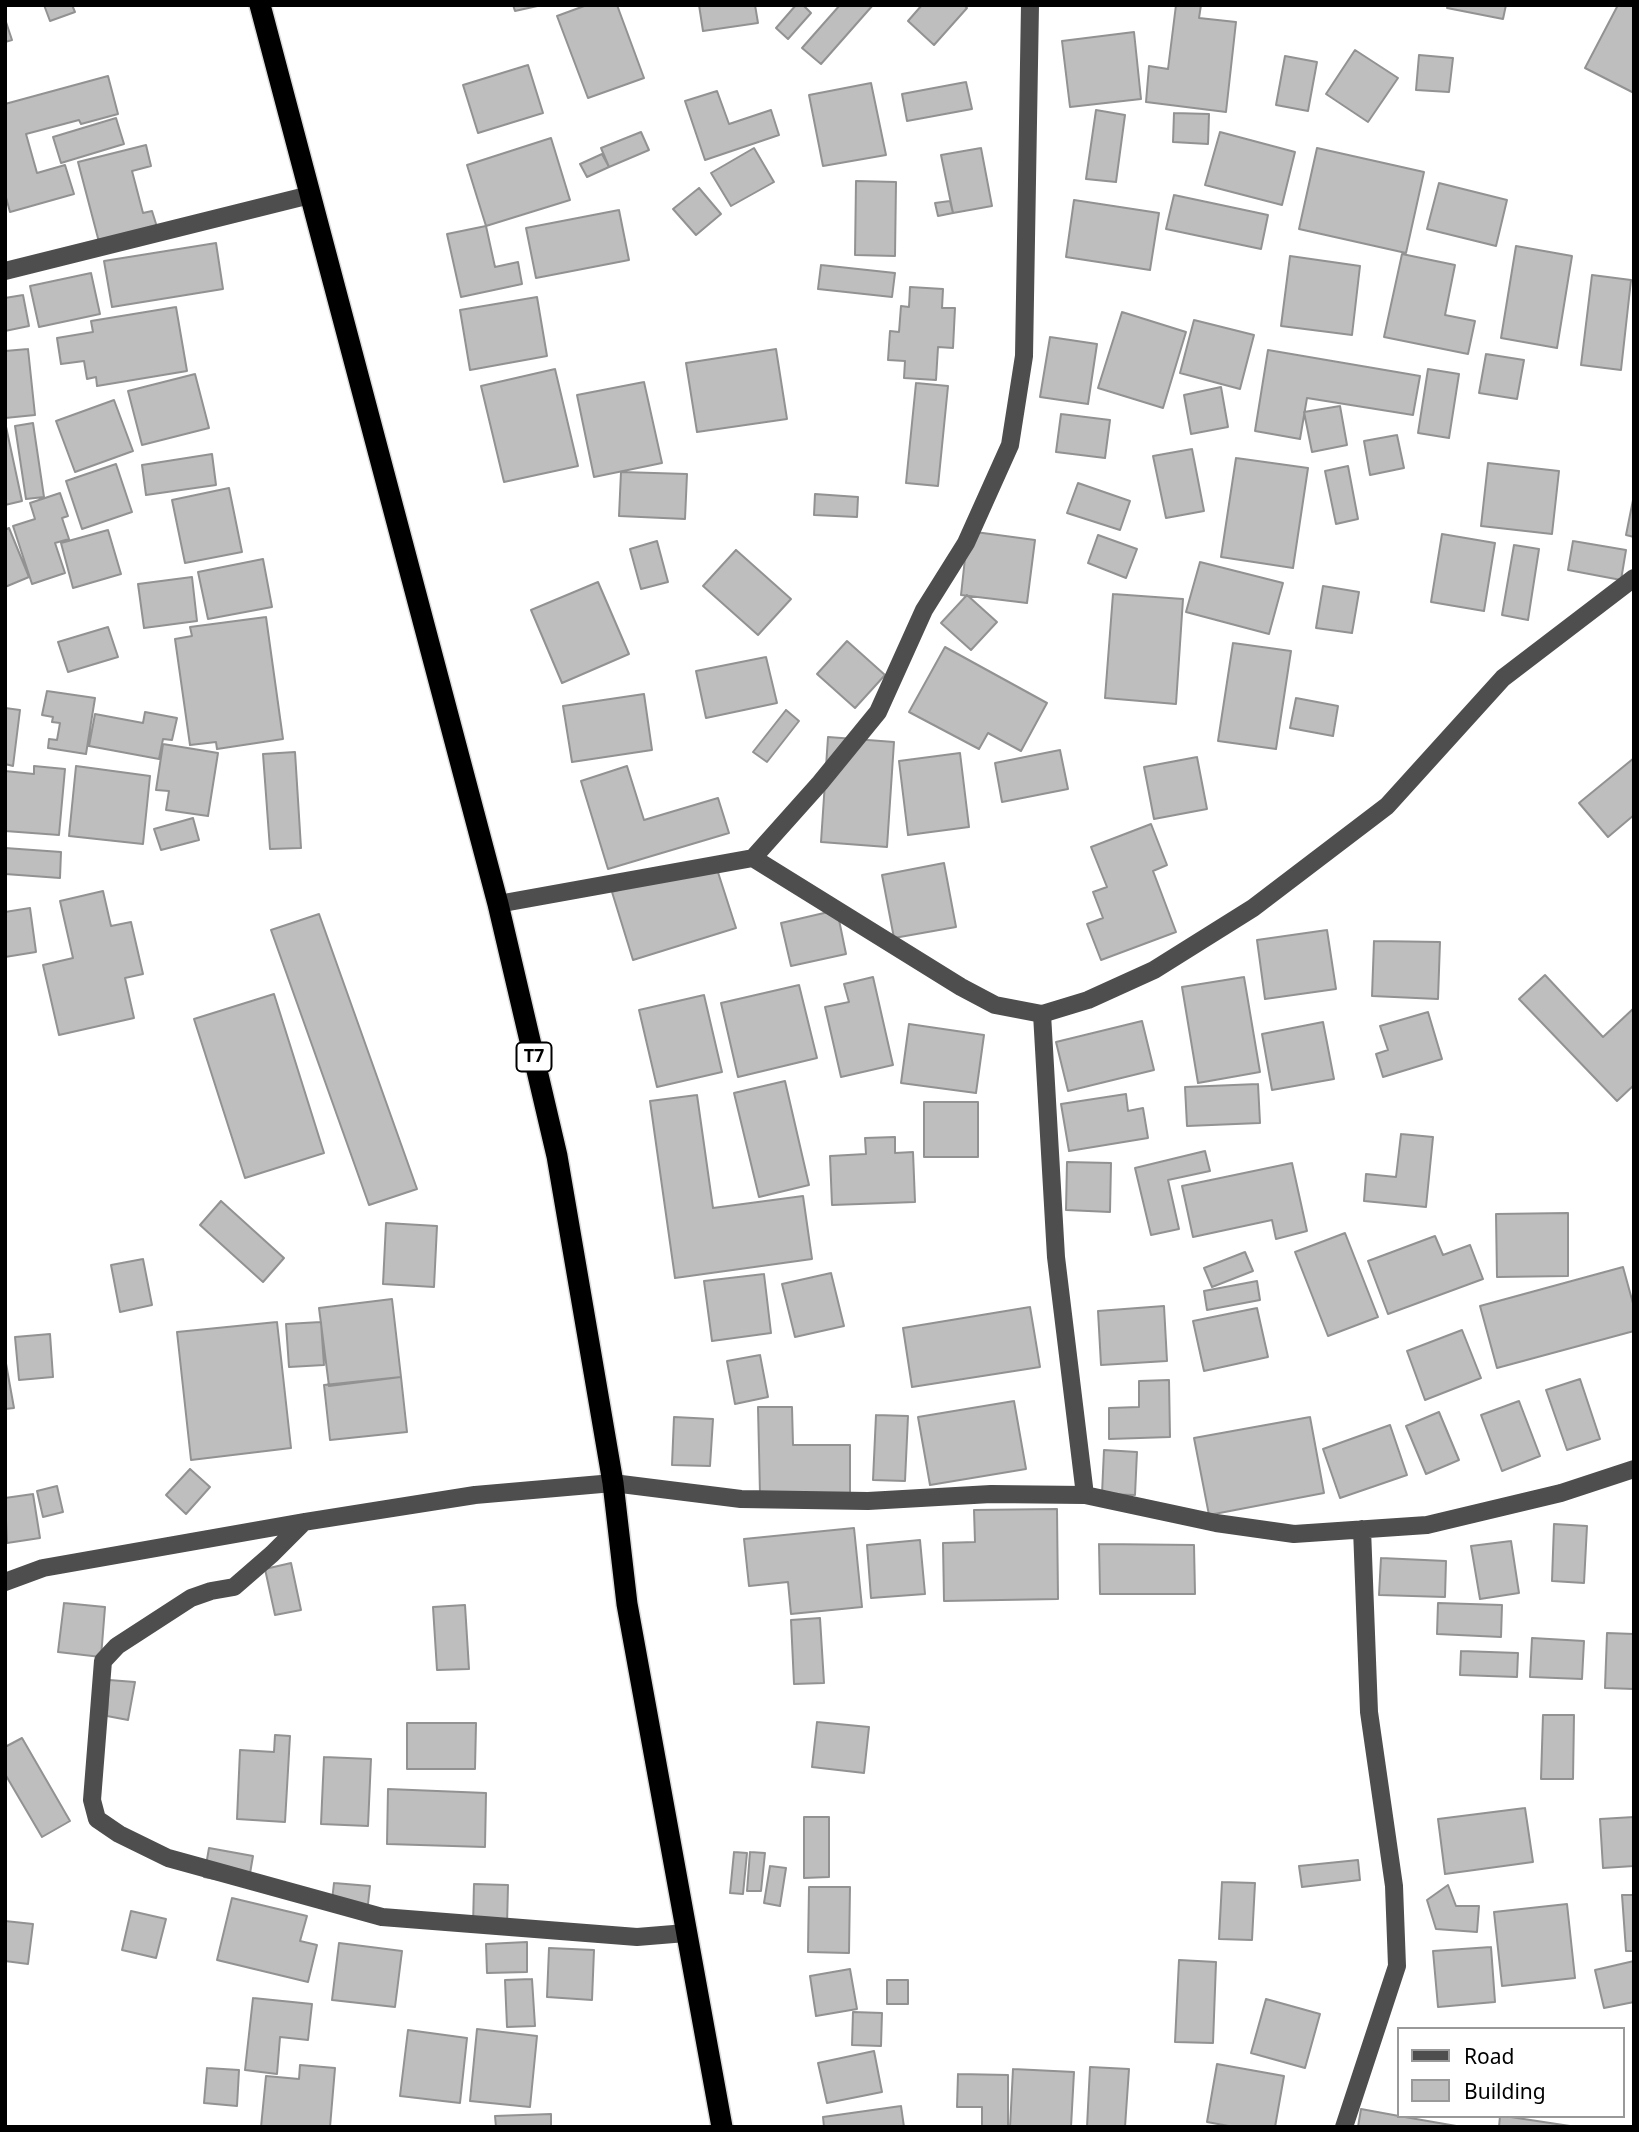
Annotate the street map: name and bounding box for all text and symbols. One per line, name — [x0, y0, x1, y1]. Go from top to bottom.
road number: T7 — [516, 1042, 552, 1072]
legend — [1398, 2027, 1625, 2118]
text: Road — [1464, 2042, 1514, 2070]
text: Building — [1464, 2077, 1546, 2105]

